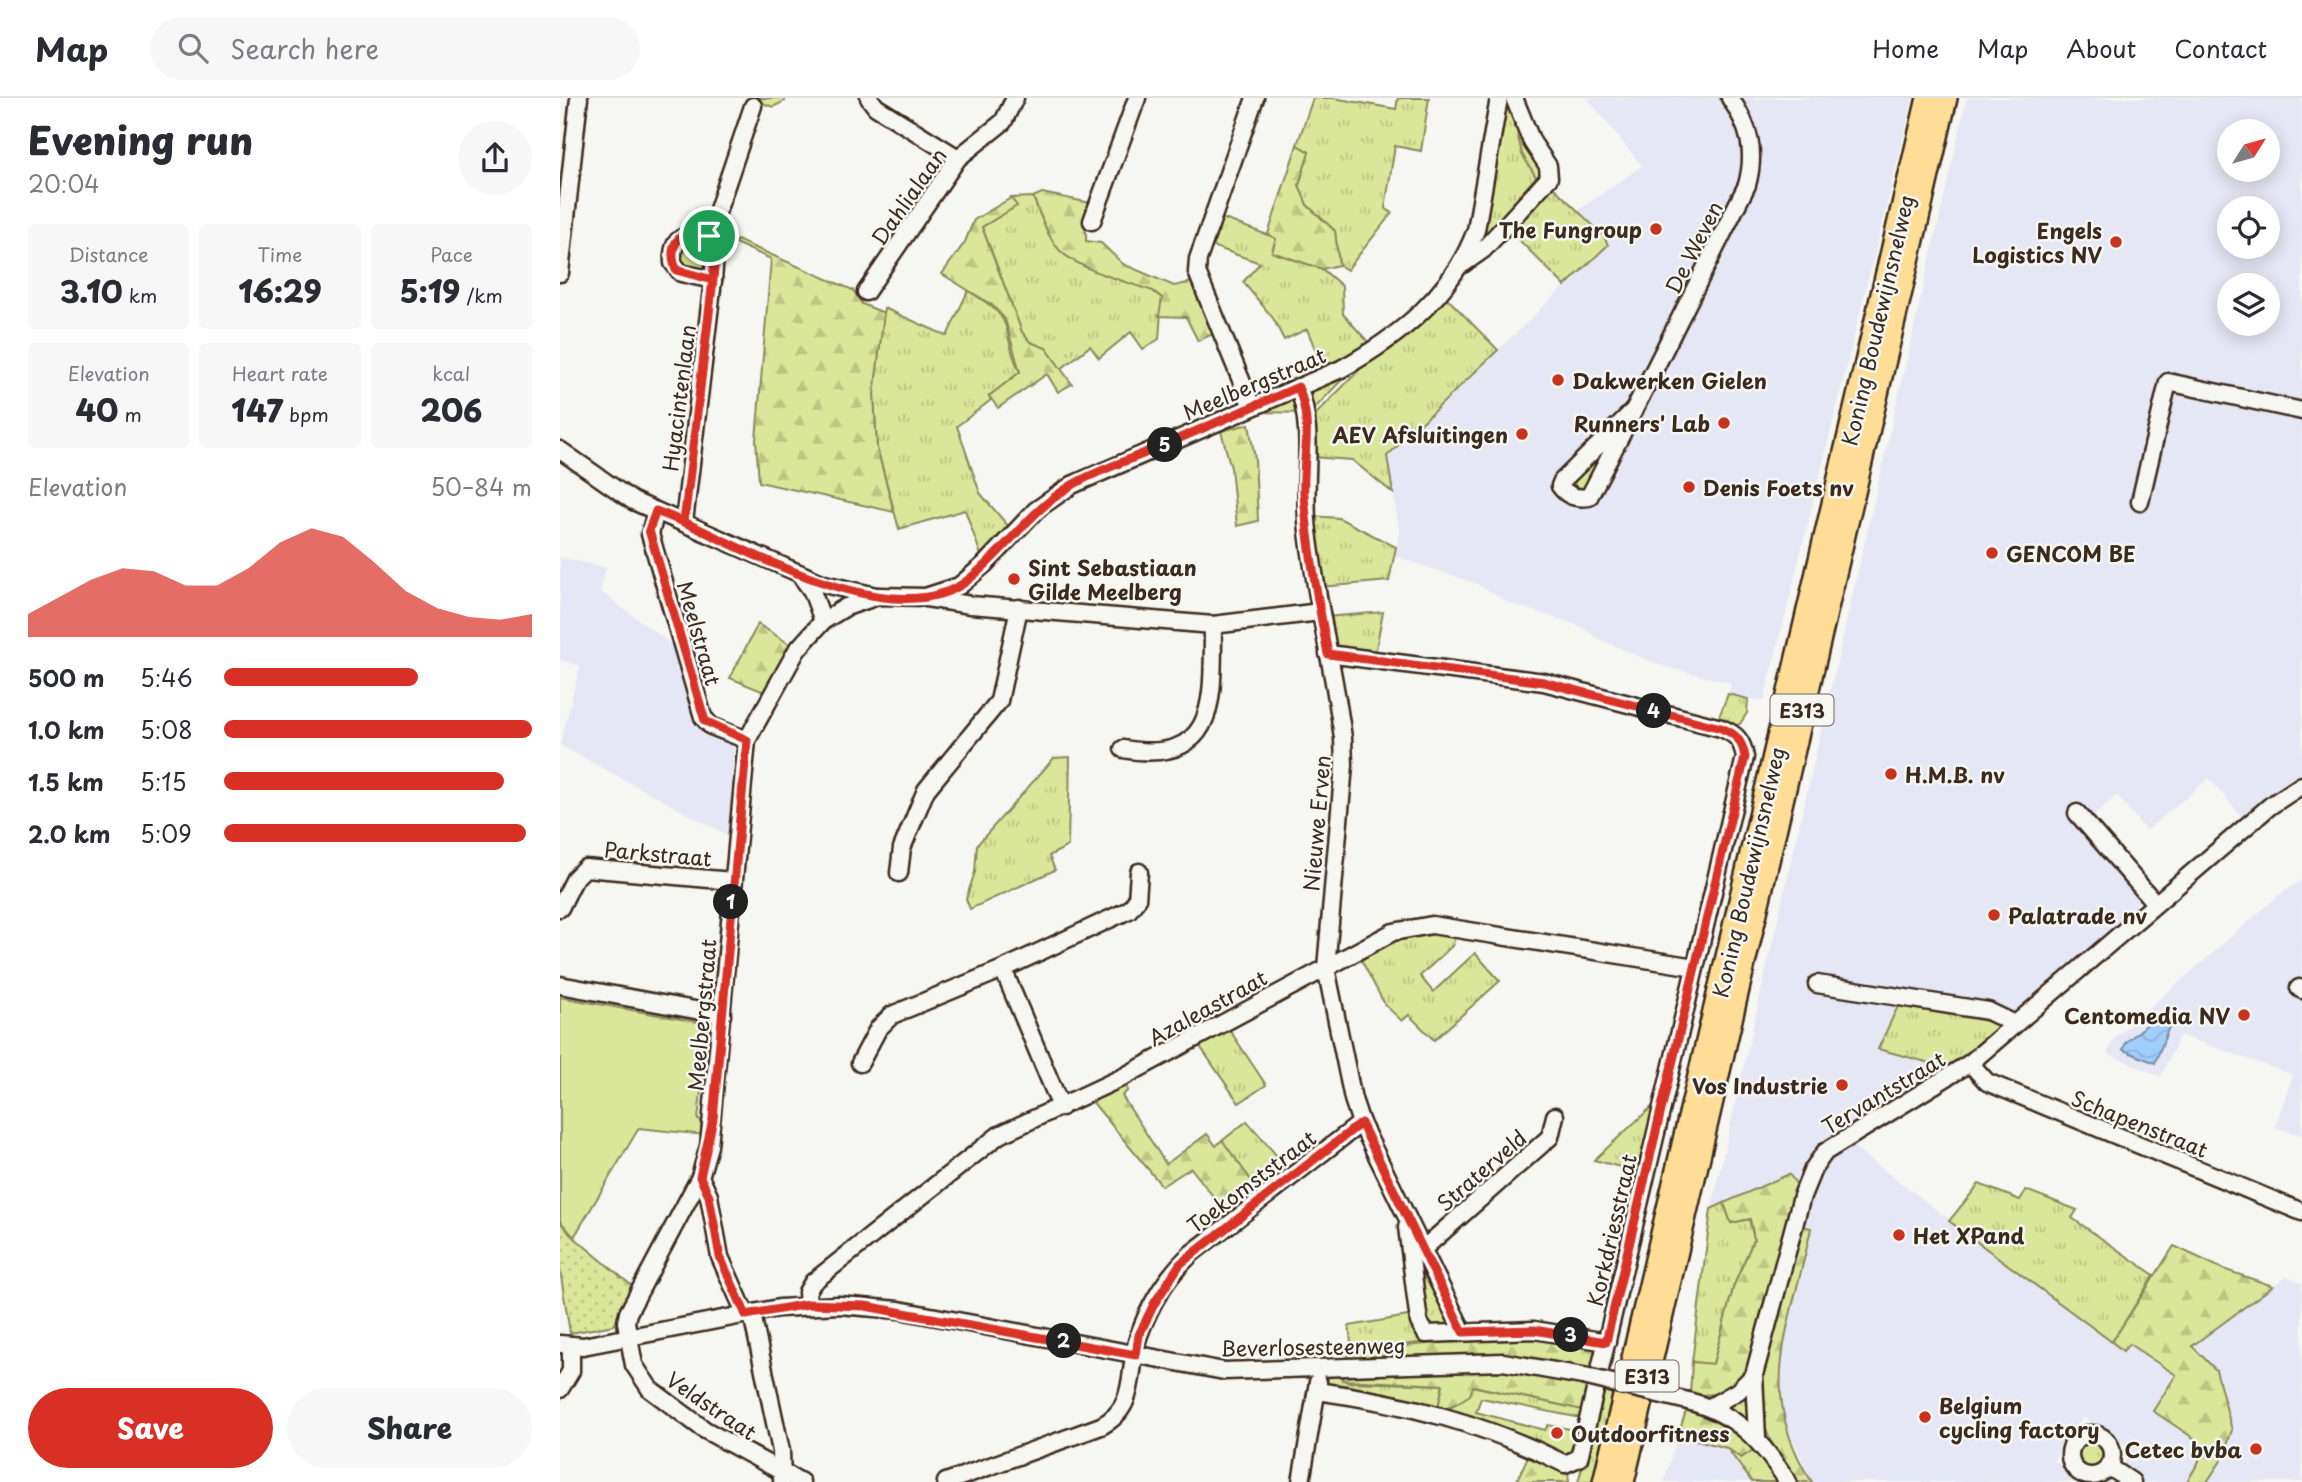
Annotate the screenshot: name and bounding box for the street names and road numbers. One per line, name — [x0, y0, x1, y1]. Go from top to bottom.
street label: Dahlialaan — [863, 141, 953, 251]
street label: Koning Boudewijnsnelweg — [1833, 191, 1921, 449]
street label: De Weven — [1656, 195, 1730, 299]
street label: Hyacintenlaan — [653, 323, 703, 473]
street label: Meelbergstraat — [1178, 338, 1330, 428]
street label: Meelstraat — [670, 577, 730, 689]
road number: E313 — [1770, 694, 1834, 726]
street label: Koning Boudewijnsnelweg — [1704, 743, 1792, 1001]
street label: Nieuwe Erven — [1294, 754, 1338, 892]
street label: Parkstraat — [603, 832, 713, 874]
street label: Meelbergstraat — [678, 938, 724, 1092]
street label: Azaleastraat — [1142, 961, 1272, 1053]
street label: Tervantstraat — [1815, 1042, 1951, 1142]
street label: Schapenstraat — [2067, 1081, 2213, 1165]
street label: Toekomststraat — [1180, 1122, 1322, 1240]
street label: Straterveld — [1429, 1122, 1533, 1218]
street label: Korkdriesstraat — [1578, 1151, 1644, 1309]
street label: Beverlosesteenweg — [1220, 1328, 1406, 1364]
road number: E313 — [1616, 1360, 1678, 1392]
street label: Veldstraat — [660, 1363, 764, 1447]

